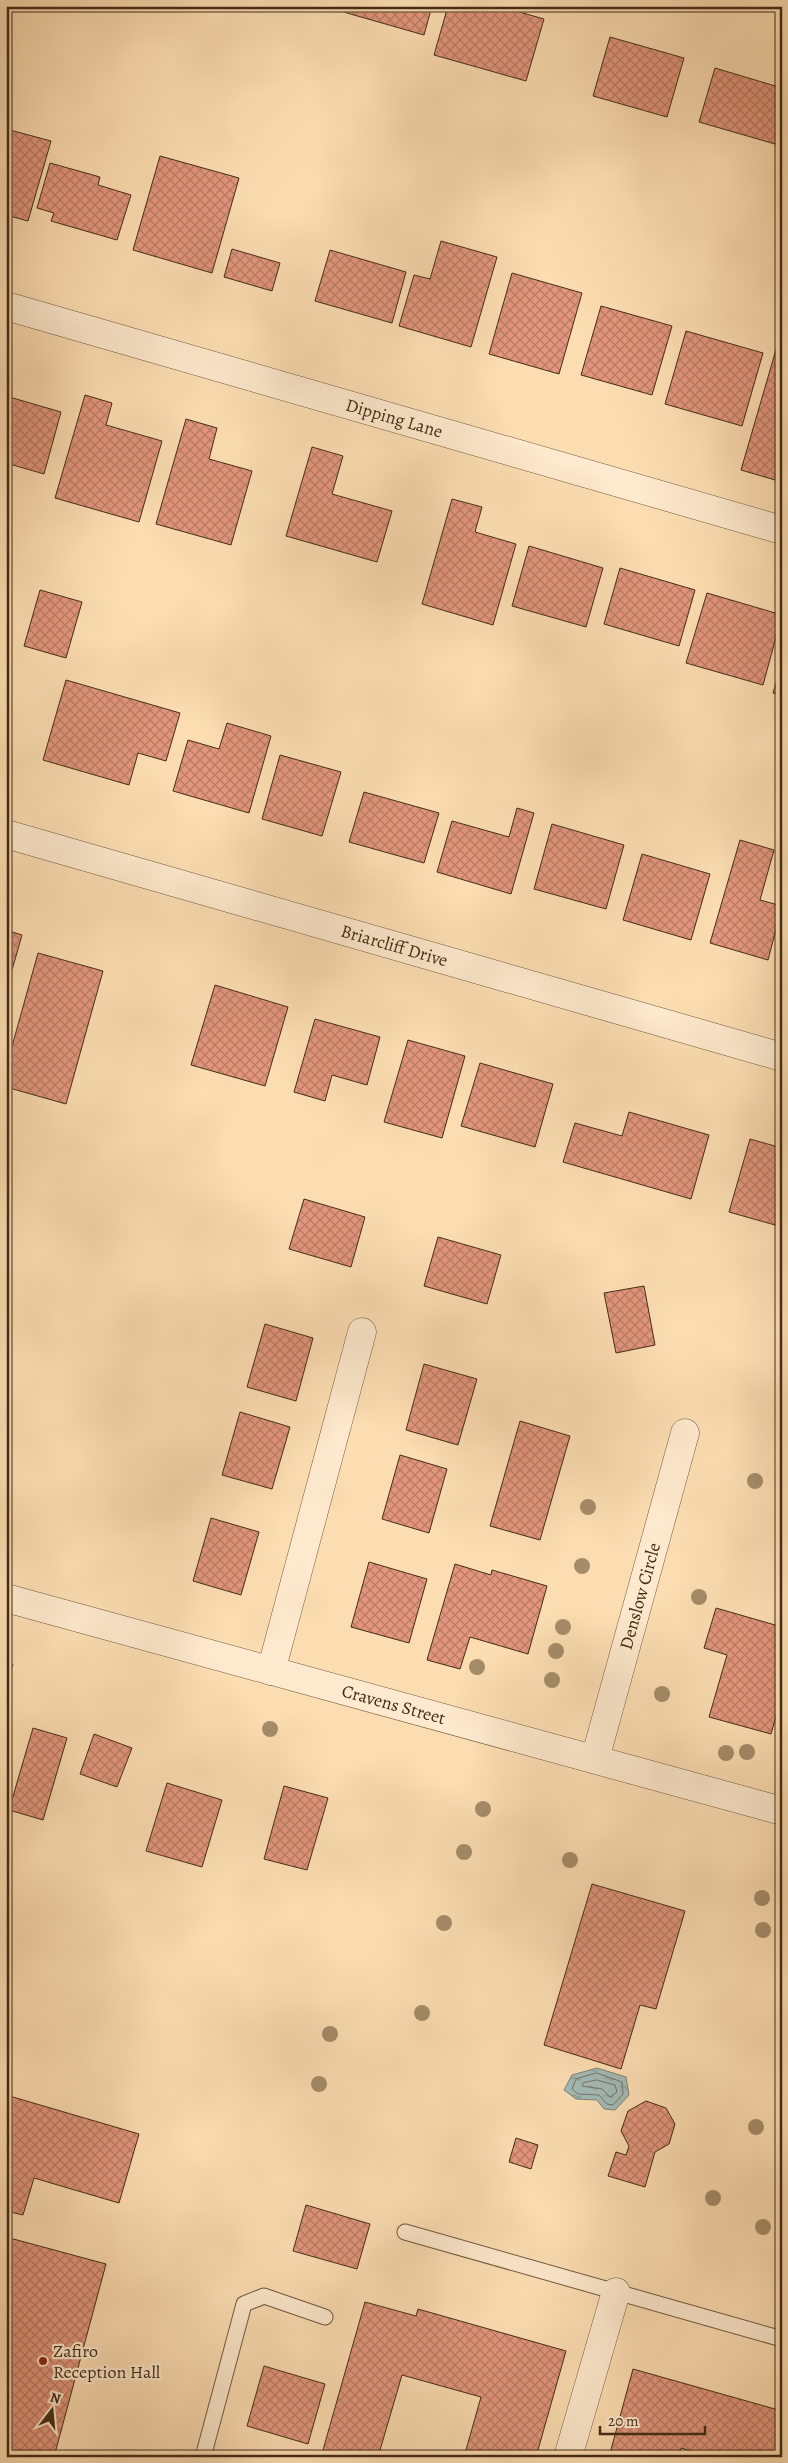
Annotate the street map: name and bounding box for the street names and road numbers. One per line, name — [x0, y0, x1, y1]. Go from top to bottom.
street label: Dipping Lane — [343, 393, 445, 443]
street label: Briarcliff Drive — [338, 919, 451, 972]
street label: Denslow Circle — [614, 1540, 666, 1652]
street label: Cravens Street — [339, 1679, 448, 1730]

